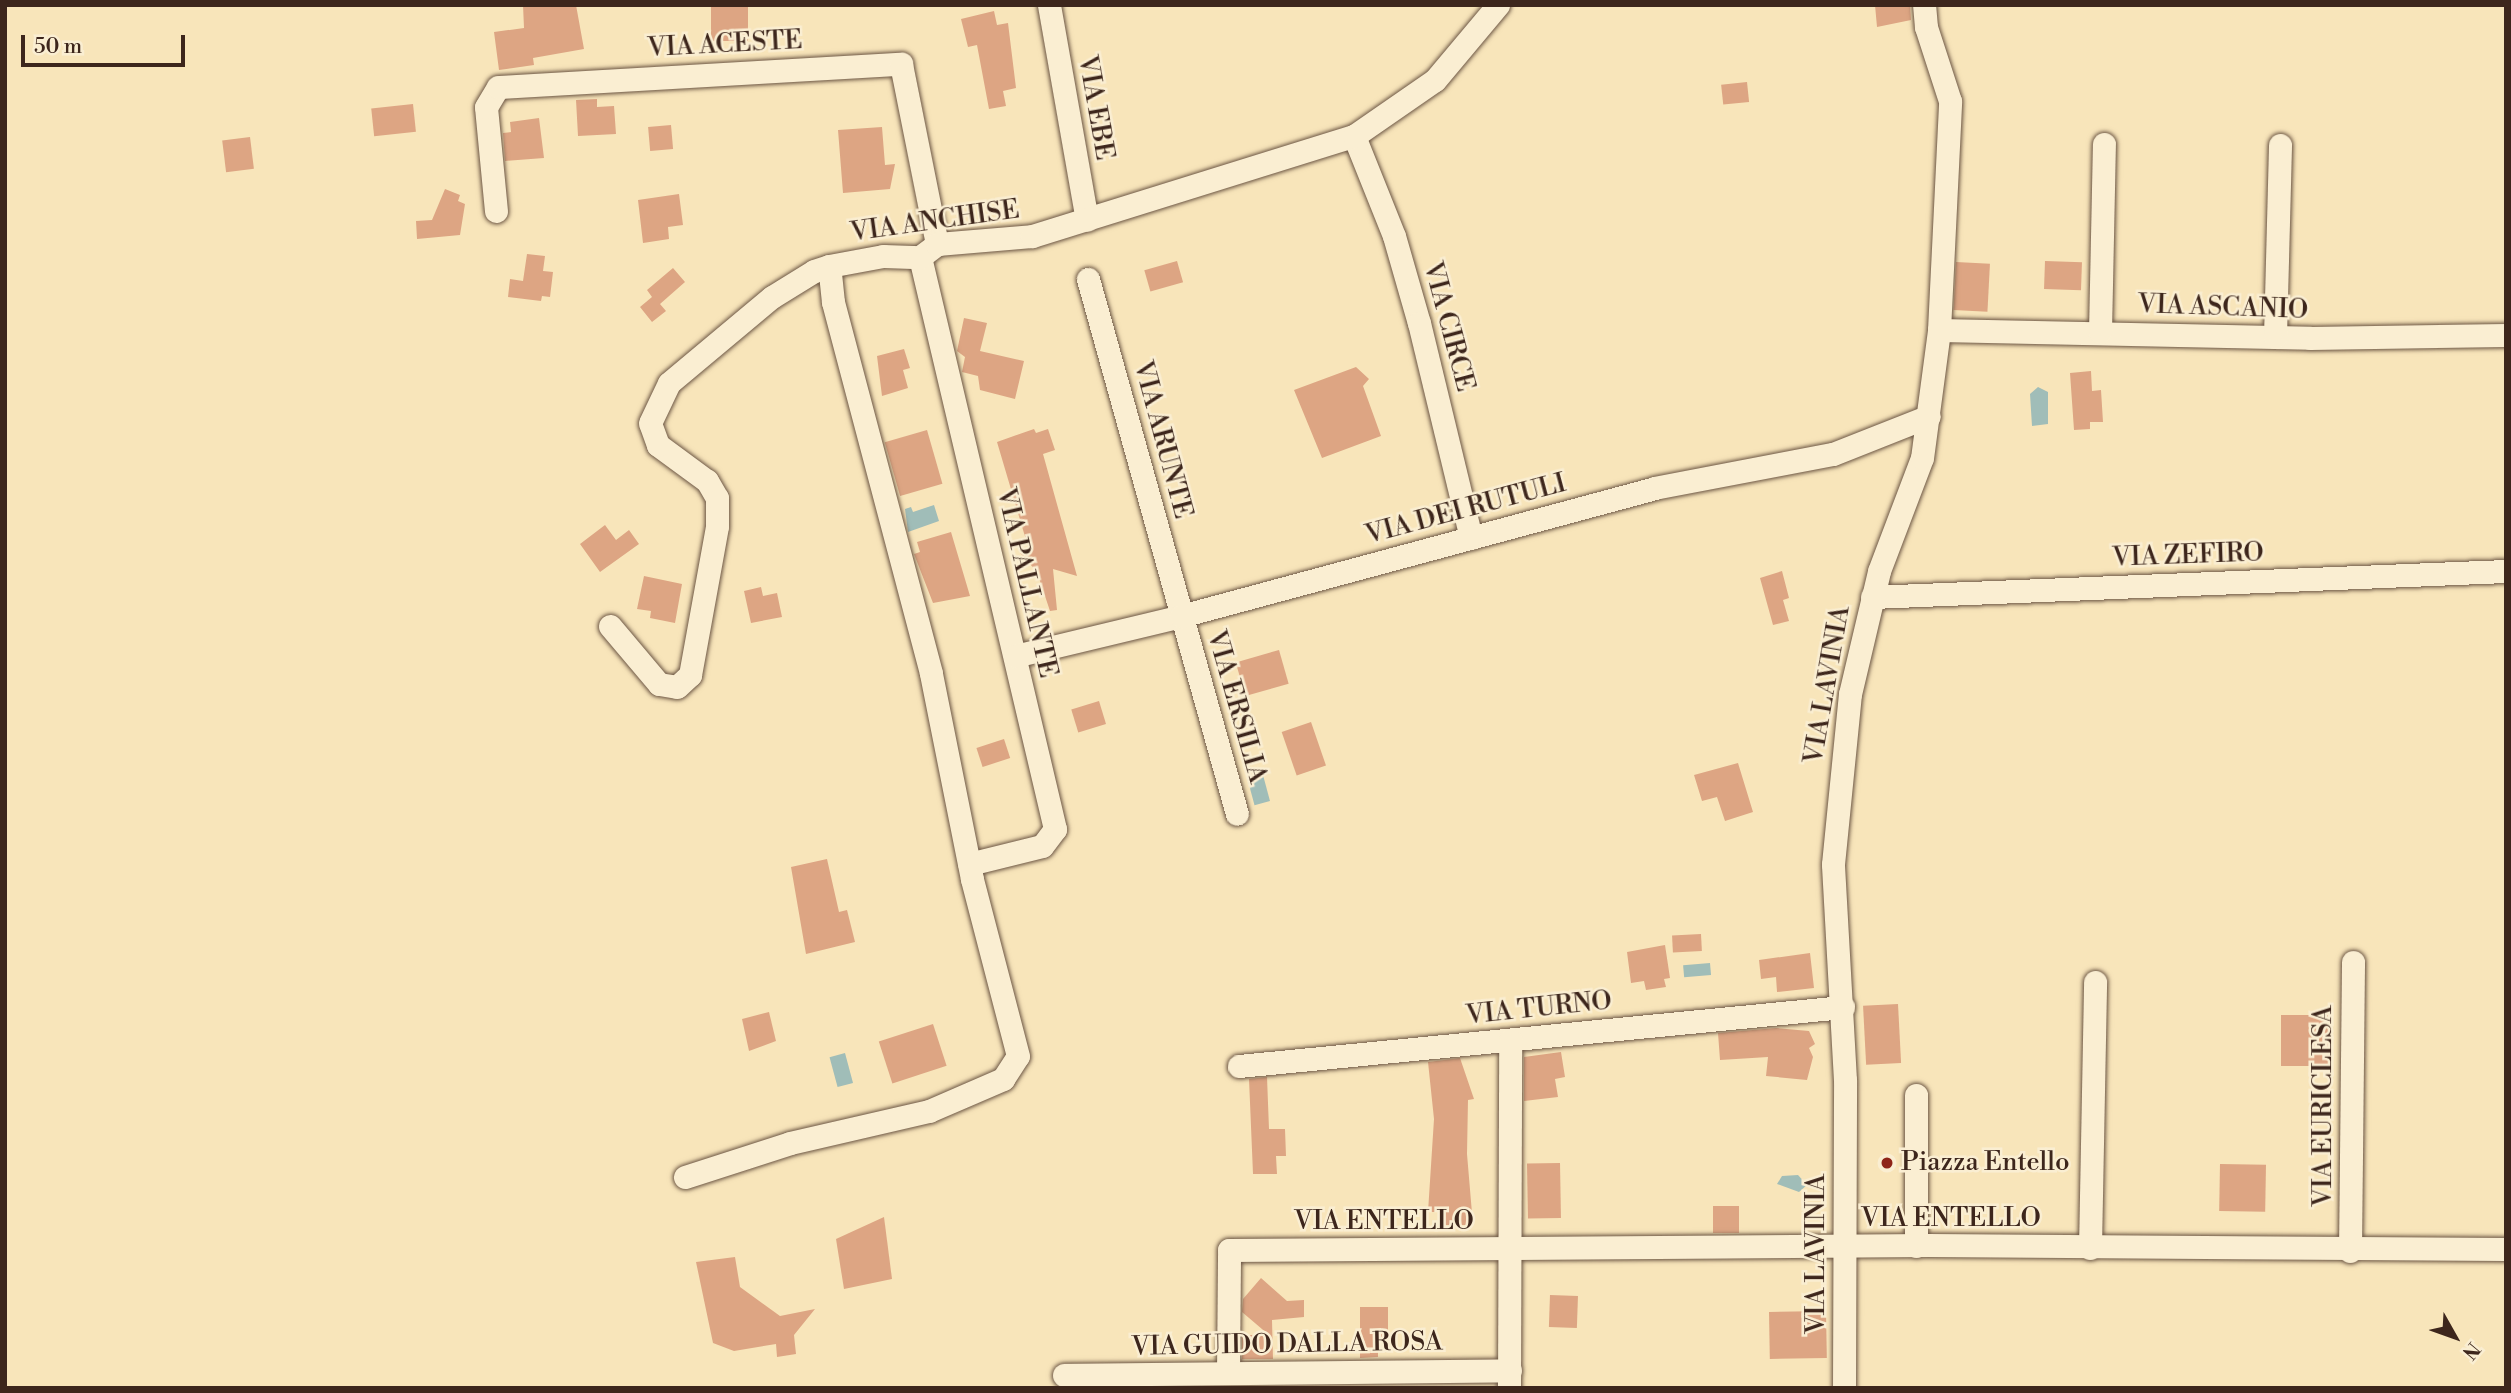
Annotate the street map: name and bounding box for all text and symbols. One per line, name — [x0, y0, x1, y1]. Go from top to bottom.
scale bar — [24, 21, 189, 65]
street label: VIA ACESTE — [647, 25, 803, 65]
text: 50 m — [34, 34, 82, 60]
street label: VIA EBE — [1070, 53, 1120, 163]
street label: VIA ANCHISE — [849, 195, 1021, 249]
street label: VIA CIRCE — [1416, 259, 1480, 395]
street label: VIA ASCANIO — [2137, 289, 2309, 327]
street label: VIA ARUNTE — [1126, 358, 1198, 522]
street label: VIA DEI RUTULI — [1362, 468, 1570, 552]
street label: VIA PALLANTE — [989, 485, 1063, 681]
street label: VIA ZEFIRO — [2112, 538, 2264, 574]
street label: VIA LAVINIA — [1799, 603, 1857, 767]
street label: VIA ERSILIA — [1199, 627, 1273, 787]
street label: VIA TURNO — [1465, 986, 1613, 1032]
street label: VIA EURICLESA — [2308, 1005, 2340, 1207]
place label: Piazza Entello — [1901, 1147, 2070, 1179]
marker: Piazza Entello — [1879, 1155, 1895, 1171]
street label: VIA LAVINIA — [1801, 1174, 1833, 1334]
street label: VIA ENTELLO — [1861, 1203, 2041, 1235]
street label: VIA ENTELLO — [1294, 1206, 1474, 1238]
north arrow — [2420, 1302, 2490, 1372]
street label: VIA GUIDO DALLA ROSA — [1131, 1327, 1443, 1363]
text: N — [2457, 1337, 2485, 1364]

